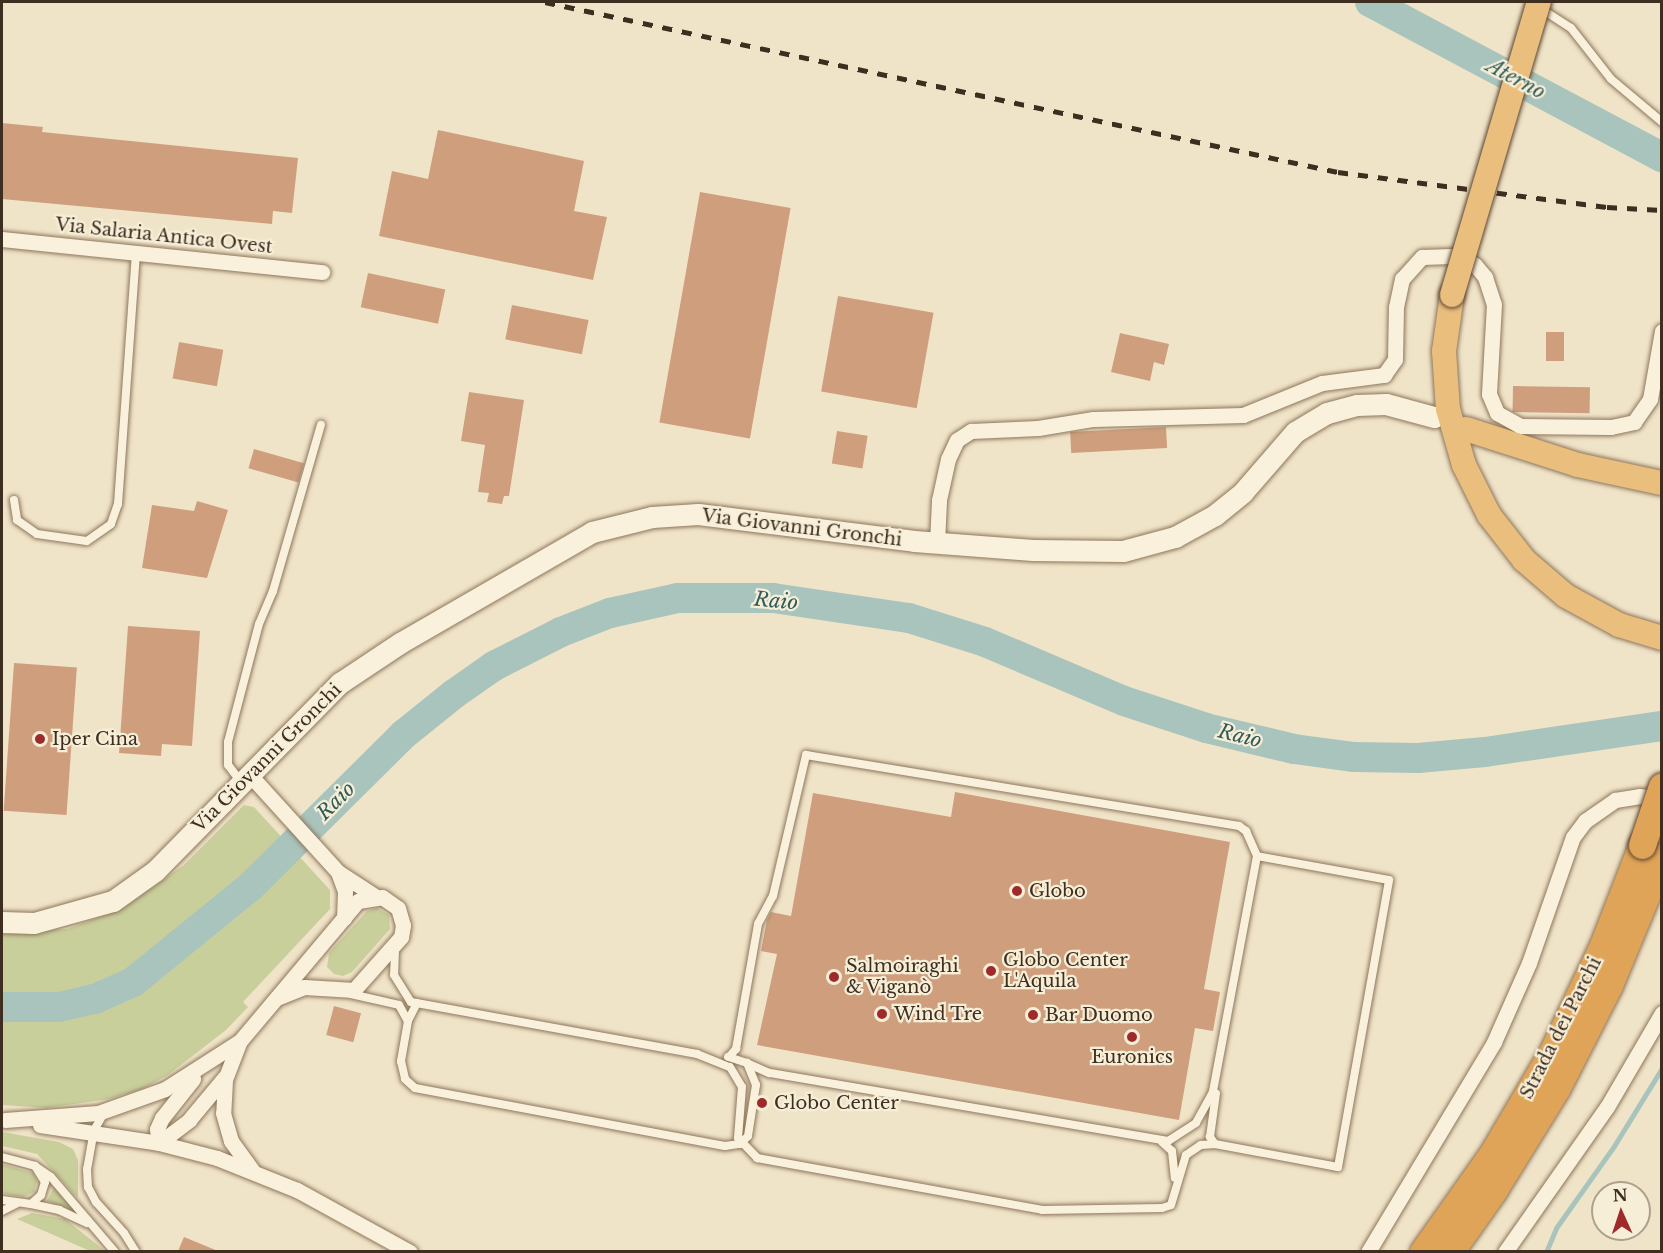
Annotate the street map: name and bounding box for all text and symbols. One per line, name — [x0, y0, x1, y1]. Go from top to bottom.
water label: Aterno — [1483, 54, 1549, 104]
street label: Via Salaria Antica Ovest — [54, 214, 274, 258]
street label: Via Giovanni Gronchi — [701, 505, 903, 551]
water label: Raio — [753, 587, 799, 615]
street label: Via Giovanni Gronchi — [188, 679, 346, 837]
water label: Raio — [1216, 719, 1264, 753]
place label: Iper Cina — [52, 728, 138, 750]
marker: Iper Cina — [33, 732, 47, 746]
water label: Raio — [312, 777, 360, 825]
place label: Globo — [1029, 880, 1086, 902]
marker: Globo — [1010, 884, 1024, 898]
place label: Globo Center L'Aquila — [1003, 950, 1128, 992]
street label: Strada dei Parchi — [1516, 953, 1606, 1103]
place label: Salmoiraghi & Viganò — [846, 956, 959, 998]
marker: Globo Center L'Aquila — [984, 964, 998, 978]
marker: Salmoiraghi & Viganò — [827, 970, 841, 984]
place label: Wind Tre — [894, 1003, 983, 1025]
place label: Bar Duomo — [1045, 1004, 1153, 1026]
marker: Wind Tre — [875, 1007, 889, 1021]
marker: Bar Duomo — [1026, 1008, 1040, 1022]
marker: Euronics — [1125, 1030, 1139, 1044]
place label: Euronics — [1091, 1046, 1173, 1068]
place label: Globo Center — [774, 1092, 899, 1114]
marker: Globo Center — [755, 1096, 769, 1110]
north arrow — [1591, 1181, 1651, 1241]
text: N — [1612, 1185, 1628, 1205]

